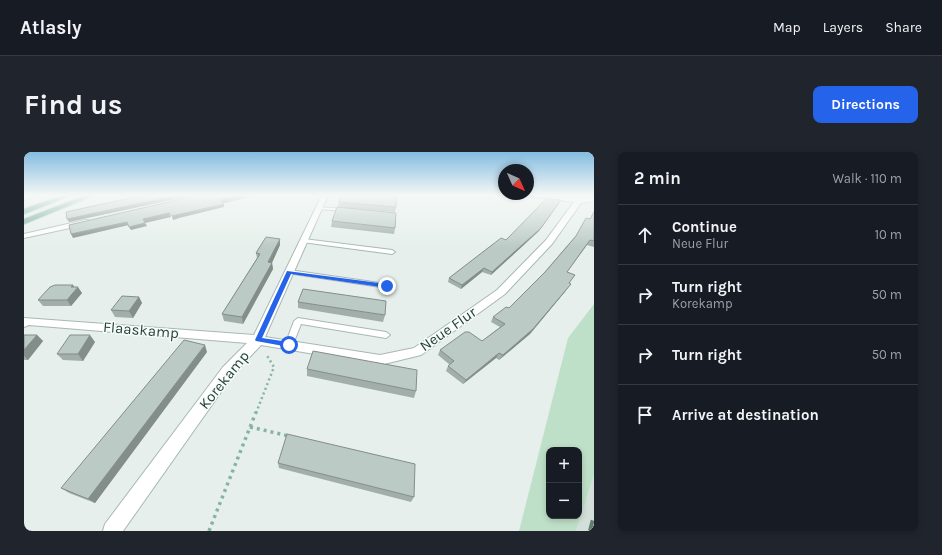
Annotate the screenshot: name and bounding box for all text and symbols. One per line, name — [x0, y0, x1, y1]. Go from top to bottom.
text: Atlasly — [20, 17, 82, 39]
text: Map — [773, 19, 801, 36]
text: Layers — [823, 19, 863, 36]
text: Share — [885, 19, 922, 36]
button: Directions — [813, 86, 918, 123]
text: Find us — [24, 88, 123, 121]
north arrow — [498, 164, 534, 200]
text: 2 min — [634, 168, 681, 188]
text: Walk · 110 m — [833, 171, 902, 186]
text: Continue — [672, 218, 737, 236]
icon: ahead — [634, 224, 656, 246]
text: 10 m — [875, 227, 902, 242]
text: Neue Flur — [672, 236, 728, 251]
route end — [378, 277, 396, 295]
text: Turn right — [672, 278, 742, 296]
icon: right — [634, 284, 656, 306]
text: 50 m — [872, 287, 902, 302]
text: Korekamp — [672, 296, 733, 311]
street label: Neue Flur — [416, 303, 480, 355]
street label: Flaaskamp — [102, 318, 180, 342]
route start — [280, 336, 298, 354]
icon: right — [634, 344, 656, 366]
text: Turn right — [672, 346, 742, 364]
street label: Korekamp — [195, 347, 253, 413]
text: 50 m — [872, 347, 902, 362]
icon: arrive — [634, 404, 656, 426]
text: Arrive at destination — [672, 406, 819, 424]
map controls — [546, 447, 582, 519]
button: + — [546, 447, 582, 483]
button: − — [546, 483, 582, 519]

